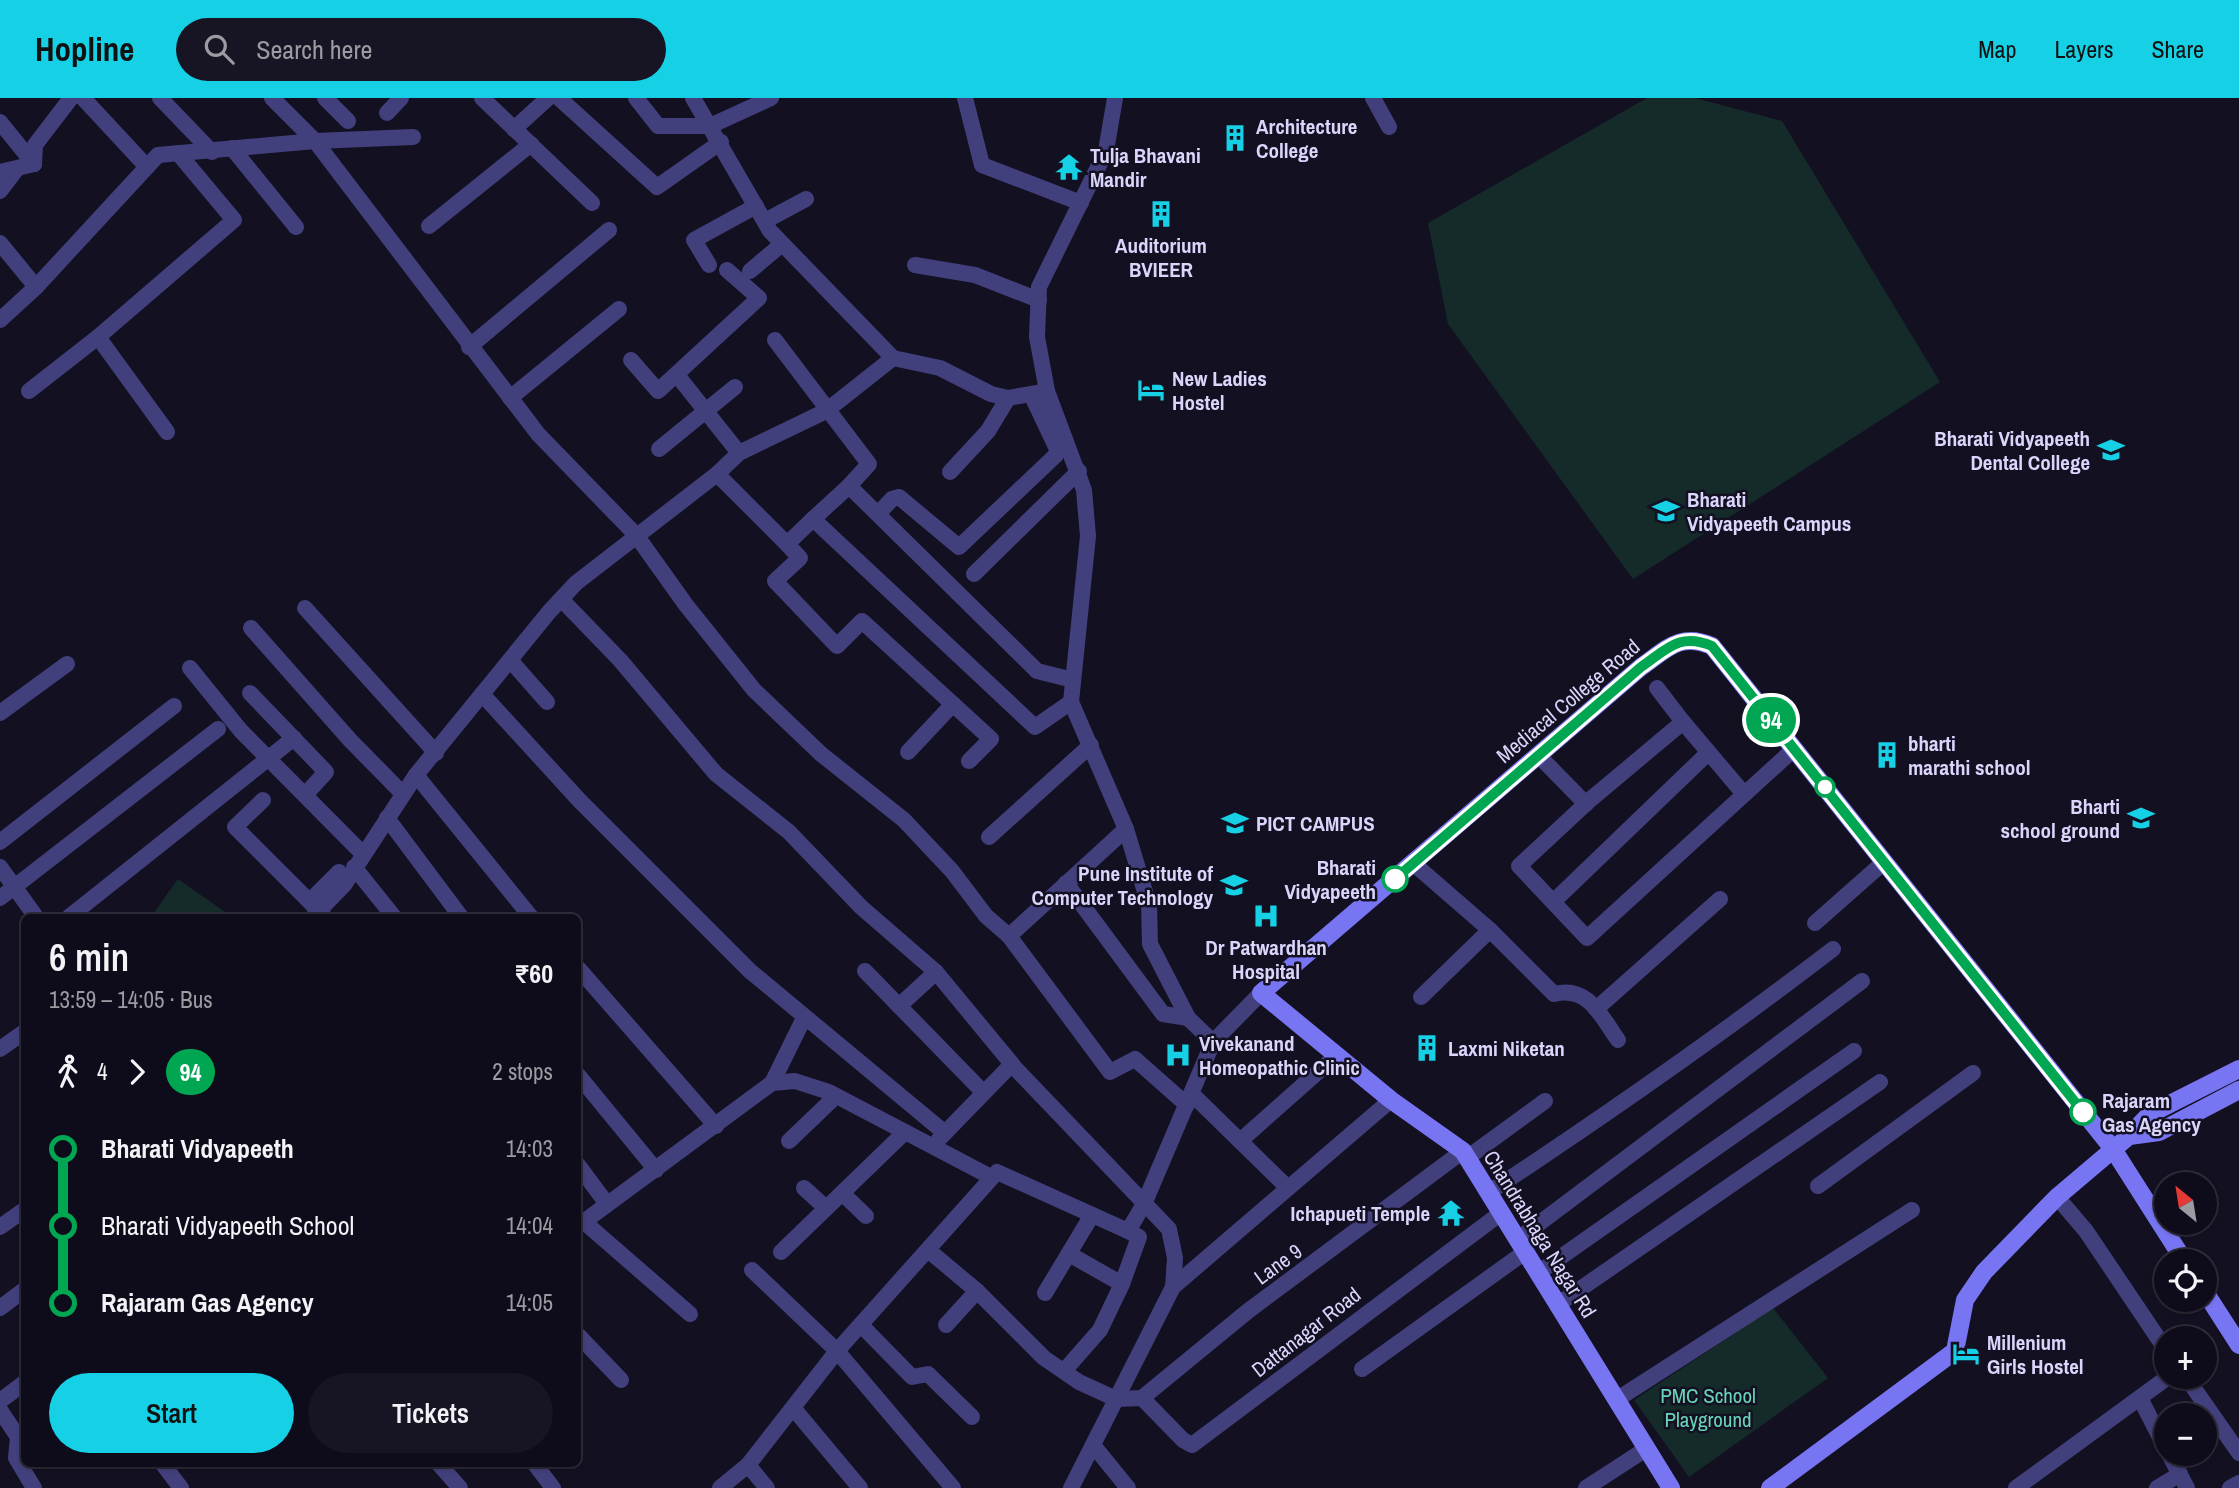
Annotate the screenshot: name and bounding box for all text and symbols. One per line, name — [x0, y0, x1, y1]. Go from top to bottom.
search box — [176, 18, 666, 81]
text: Hopline — [35, 27, 134, 71]
icon: search — [200, 30, 238, 68]
text: Search here — [256, 32, 372, 67]
text: Map — [1978, 33, 2016, 65]
text: Layers — [2054, 33, 2113, 65]
text: Share — [2151, 33, 2204, 65]
place label: Architecture College — [1256, 112, 1357, 165]
building icon: Architecture College — [1220, 123, 1250, 153]
place label: Tulja Bhavani Mandir — [1090, 141, 1201, 194]
temple icon: Tulja Bhavani Mandir — [1054, 152, 1084, 182]
building icon: Auditorium BVIEER — [1146, 199, 1176, 229]
place label: Auditorium BVIEER — [1115, 231, 1207, 284]
place label: New Ladies Hostel — [1172, 364, 1267, 417]
hotel icon: New Ladies Hostel — [1136, 375, 1166, 405]
place label: Bharati Vidyapeeth Dental College — [1934, 424, 2090, 477]
school or university icon: Bharati Vidyapeeth Dental College — [2096, 435, 2126, 465]
place label: Bharati Vidyapeeth Campus — [1687, 485, 1851, 538]
school or university icon: Bharati Vidyapeeth Campus — [1651, 496, 1681, 526]
street label: Mediacal College Road — [1490, 632, 1646, 770]
line badge: 94 — [1740, 697, 1802, 743]
text: 94 — [1760, 704, 1782, 736]
place label: bharti marathi school — [1908, 729, 2031, 782]
building icon: bharti marathi school — [1872, 740, 1902, 770]
unlabelled marker — [1815, 777, 1835, 797]
place label: Bharti school ground — [2000, 792, 2120, 845]
school or university icon: Bharti school ground — [2126, 803, 2156, 833]
school or university icon: PICT CAMPUS — [1220, 808, 1250, 838]
place label: PICT CAMPUS — [1256, 809, 1375, 838]
place label: Bharati Vidyapeeth — [1284, 853, 1376, 906]
place label: Pune Institute of Computer Technology — [1032, 859, 1213, 912]
marker: Bharati Vidyapeeth — [1382, 866, 1408, 892]
school or university icon: Pune Institute of Computer Technology — [1219, 870, 1249, 900]
hospital icon: Dr Patwardhan Hospital — [1251, 901, 1281, 931]
text: 6 min — [49, 932, 129, 983]
place label: Dr Patwardhan Hospital — [1205, 933, 1327, 986]
text: ₹60 — [514, 956, 553, 991]
text: 13:59 – 14:05 · Bus — [49, 984, 213, 1015]
place label: Vivekanand Homeopathic Clinic — [1199, 1029, 1360, 1082]
building icon: Laxmi Niketan — [1412, 1033, 1442, 1063]
place label: Laxmi Niketan — [1448, 1034, 1565, 1063]
hospital icon: Vivekanand Homeopathic Clinic — [1163, 1040, 1193, 1070]
icon: walk — [49, 1053, 87, 1091]
icon: forward — [118, 1053, 156, 1091]
text: 4 — [97, 1056, 108, 1087]
text: 94 — [180, 1056, 201, 1088]
text: 2 stops — [492, 1056, 553, 1087]
place label: Rajaram Gas Agency — [2102, 1086, 2201, 1139]
marker: Rajaram Gas Agency — [2070, 1099, 2096, 1125]
text: Bharati Vidyapeeth — [101, 1131, 294, 1166]
text: 14:03 — [506, 1133, 553, 1164]
street label: Chandrabhaga Nagar Rd — [1477, 1145, 1603, 1323]
north arrow — [2154, 1172, 2217, 1236]
map controls — [2154, 1172, 2217, 1466]
temple icon: Ichapueti Temple — [1436, 1198, 1466, 1228]
place label: Ichapueti Temple — [1291, 1199, 1430, 1228]
text: Bharati Vidyapeeth School — [101, 1208, 354, 1243]
text: 14:04 — [506, 1210, 553, 1241]
street label: Lane 9 — [1248, 1237, 1308, 1291]
button: locate — [2154, 1249, 2217, 1312]
street label: Dattanagar Road — [1245, 1280, 1367, 1384]
text: Rajaram Gas Agency — [101, 1285, 314, 1320]
text: 14:05 — [506, 1287, 553, 1318]
button: + — [2154, 1326, 2217, 1389]
place label: Millenium Girls Hostel — [1987, 1328, 2084, 1381]
hotel icon: Millenium Girls Hostel — [1951, 1339, 1981, 1369]
button: Start — [49, 1373, 294, 1453]
button: Tickets — [308, 1373, 553, 1453]
park label: PMC School Playground — [1660, 1381, 1756, 1434]
button: − — [2154, 1403, 2217, 1466]

